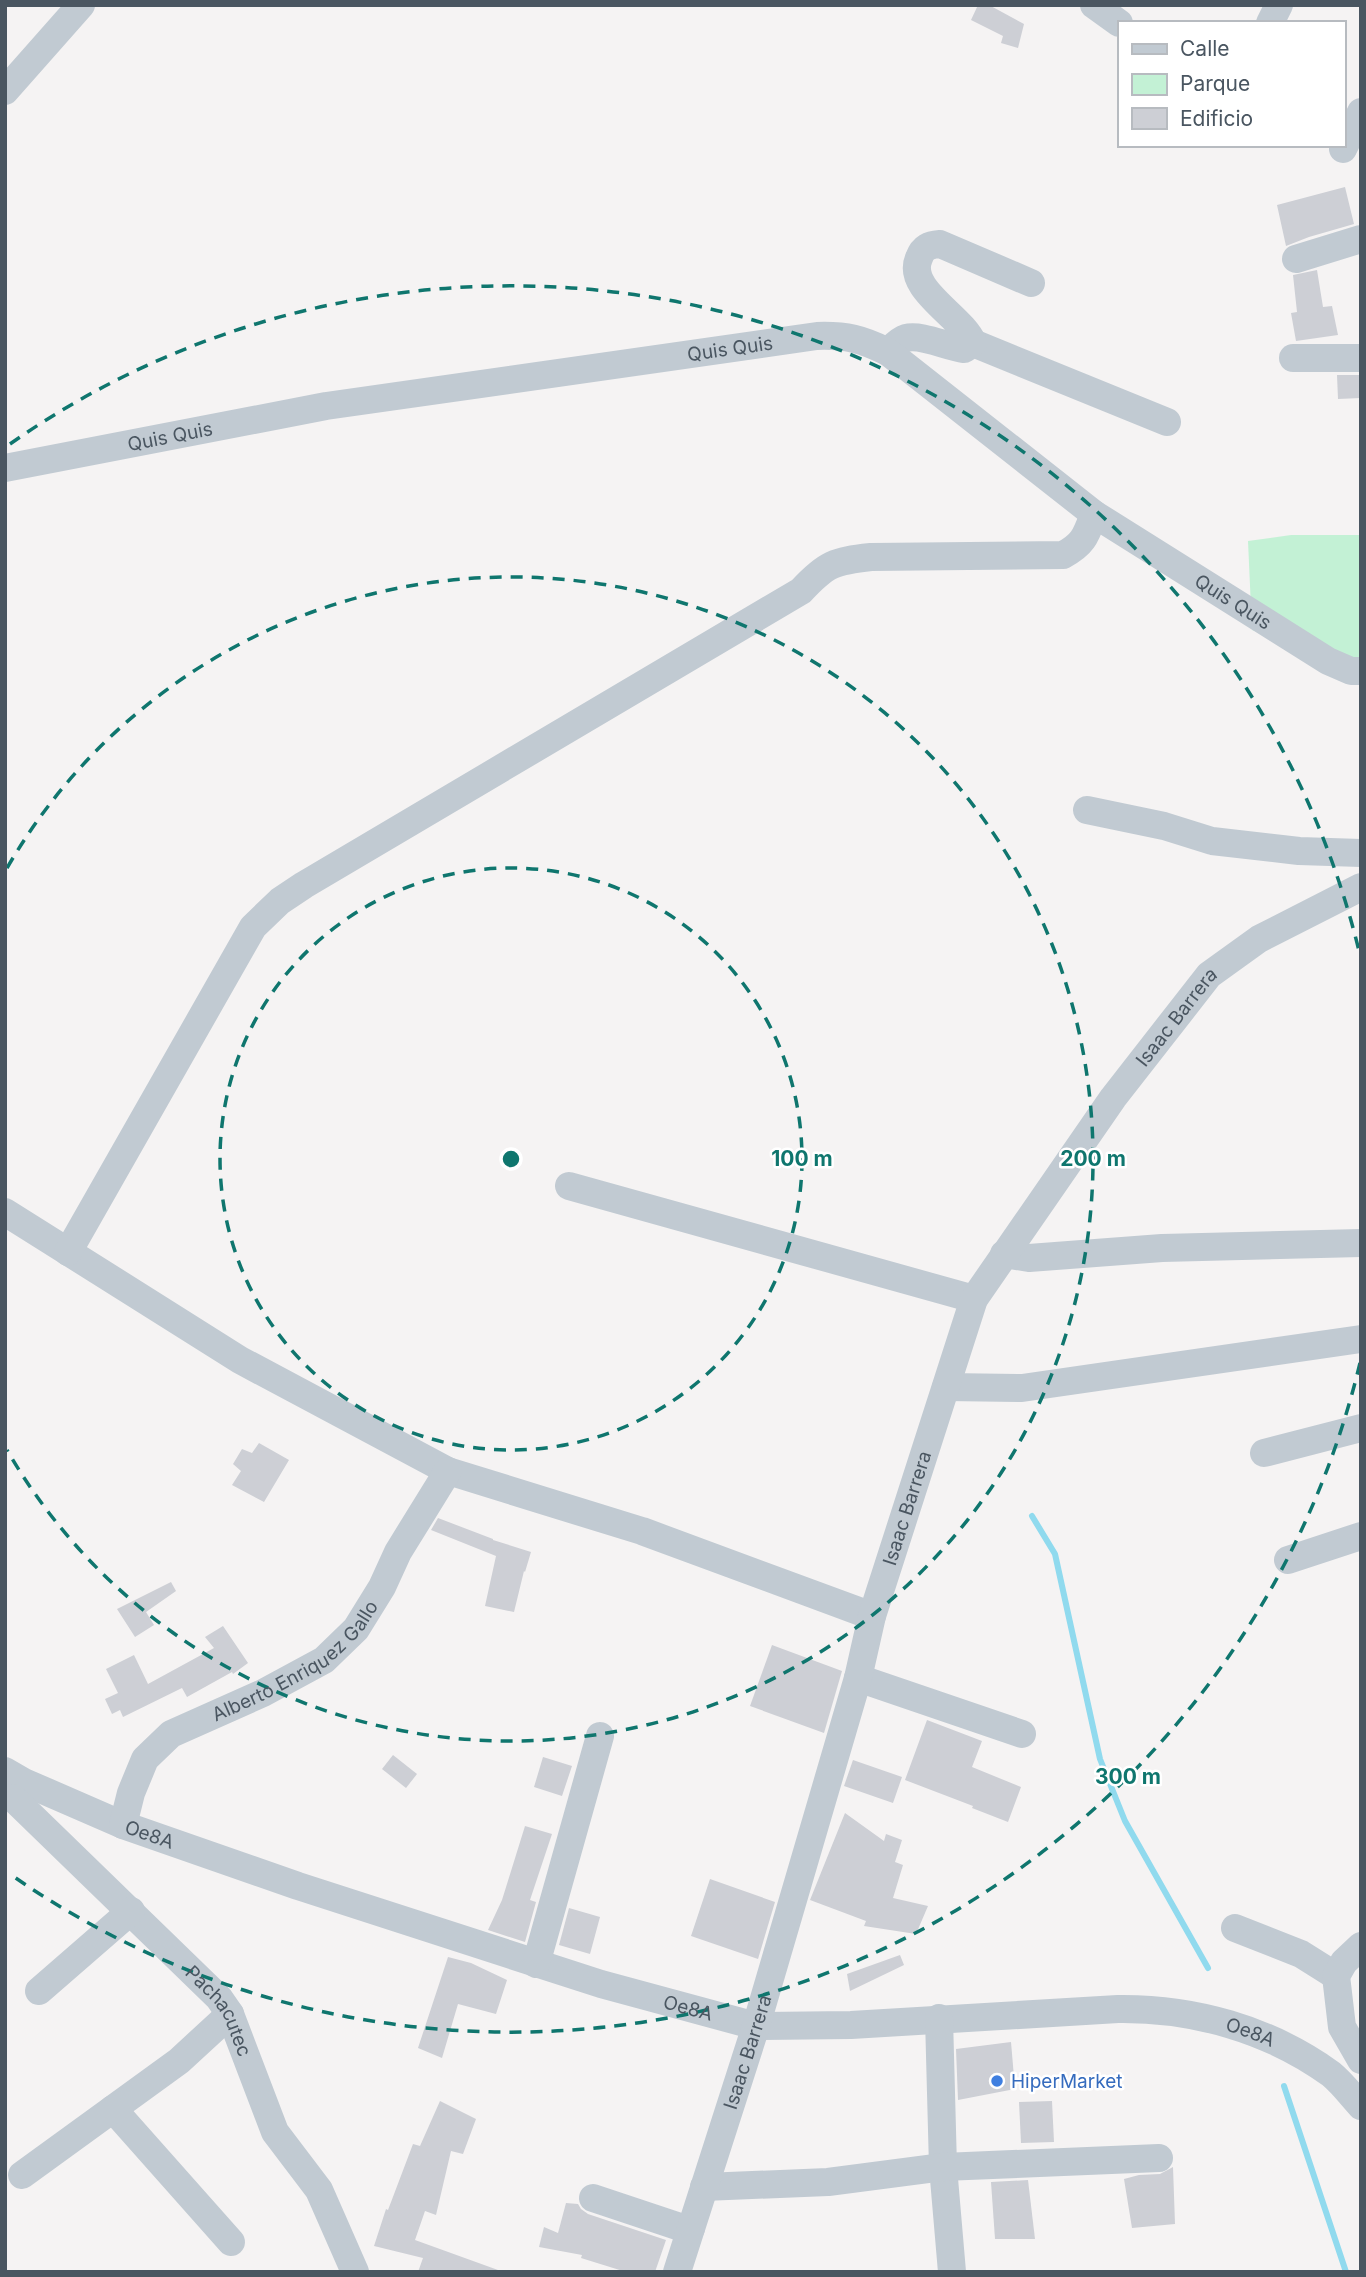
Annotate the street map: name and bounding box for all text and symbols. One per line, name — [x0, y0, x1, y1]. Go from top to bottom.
legend — [1118, 21, 1345, 147]
text: Calle — [1180, 36, 1230, 61]
text: Parque — [1180, 71, 1250, 96]
text: Edificio — [1180, 106, 1253, 131]
street label: Quis Quis — [686, 331, 774, 366]
street label: Quis Quis — [126, 417, 215, 456]
street label: Quis Quis — [1190, 569, 1275, 634]
street label: Isaac Barrera — [1131, 962, 1221, 1071]
text: 100 m — [771, 1146, 833, 1171]
text: 200 m — [1060, 1146, 1126, 1171]
centre of rings — [499, 1147, 523, 1171]
street label: Isaac Barrera — [878, 1448, 936, 1568]
street label: Alberto Enriquez Gallo — [209, 1596, 383, 1726]
text: 300 m — [1095, 1764, 1161, 1789]
street label: Oe8A — [122, 1816, 177, 1854]
street label: Pachacutec — [181, 1961, 256, 2060]
street label: Oe8A — [661, 1990, 715, 2026]
street label: Isaac Barrera — [719, 1992, 777, 2112]
street label: Oe8A — [1223, 2013, 1278, 2052]
place label: HiperMarket — [1011, 2070, 1122, 2093]
marker: HiperMarket — [989, 2073, 1005, 2089]

